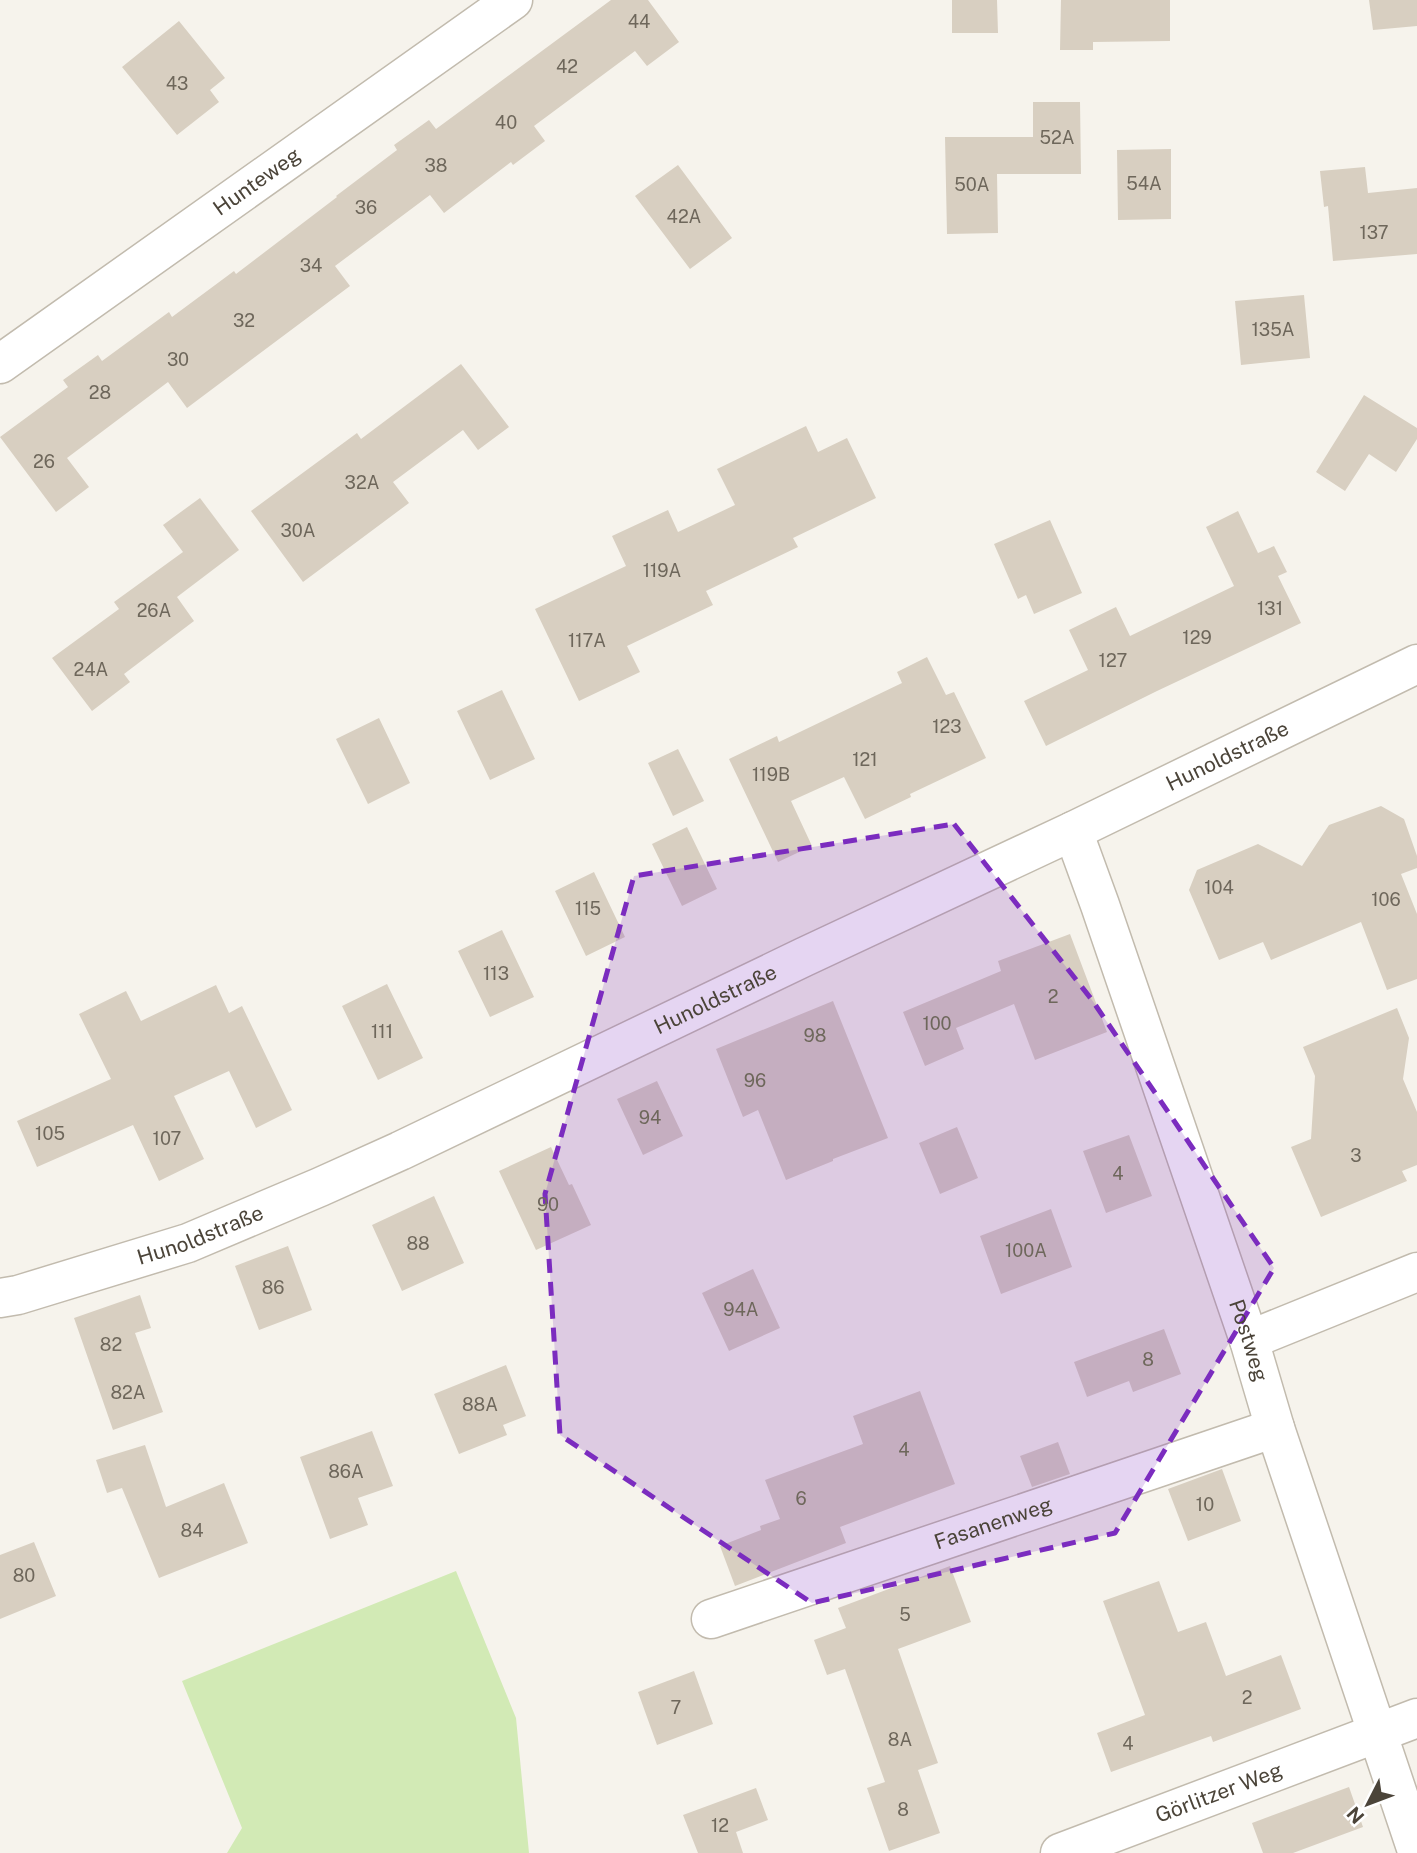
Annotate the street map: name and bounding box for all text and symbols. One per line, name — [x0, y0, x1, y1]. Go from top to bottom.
house number: 44 — [628, 11, 650, 32]
house number: 42 — [556, 56, 578, 77]
house number: 43 — [166, 73, 188, 94]
house number: 40 — [495, 112, 517, 133]
house number: 52A — [1039, 127, 1075, 148]
street label: Hunteweg — [208, 142, 305, 221]
house number: 38 — [425, 155, 447, 176]
house number: 54A — [1126, 173, 1162, 194]
house number: 50A — [954, 174, 990, 195]
house number: 36 — [355, 197, 377, 218]
house number: 42A — [667, 206, 702, 227]
house number: 137 — [1359, 222, 1389, 243]
house number: 34 — [300, 255, 322, 276]
house number: 32 — [233, 310, 255, 331]
house number: 135A — [1252, 319, 1295, 340]
house number: 30 — [167, 349, 189, 370]
house number: 28 — [89, 382, 111, 403]
house number: 26 — [33, 451, 55, 472]
house number: 32A — [345, 472, 380, 493]
house number: 30A — [280, 520, 316, 541]
house number: 119A — [643, 560, 682, 581]
house number: 131 — [1257, 598, 1283, 619]
house number: 26A — [137, 600, 172, 621]
house number: 129 — [1182, 627, 1212, 648]
house number: 117A — [568, 630, 606, 651]
house number: 127 — [1099, 650, 1127, 671]
house number: 24A — [74, 659, 109, 680]
street label: Hunoldstraße — [1162, 715, 1293, 796]
house number: 123 — [932, 716, 962, 737]
house number: 121 — [852, 749, 878, 770]
house number: 119B — [752, 764, 790, 785]
house number: 104 — [1204, 877, 1234, 898]
house number: 106 — [1371, 889, 1401, 910]
house number: 115 — [575, 898, 601, 919]
street label: Hunoldstraße — [650, 959, 781, 1039]
house number: 113 — [483, 963, 509, 984]
house number: 2 — [1048, 986, 1058, 1007]
house number: 100 — [922, 1013, 952, 1034]
house number: 111 — [371, 1021, 393, 1042]
house number: 98 — [804, 1025, 826, 1046]
house number: 96 — [744, 1070, 766, 1091]
house number: 94 — [639, 1107, 661, 1128]
house number: 105 — [35, 1123, 65, 1144]
house number: 107 — [153, 1128, 181, 1149]
house number: 3 — [1350, 1145, 1362, 1166]
house number: 4 — [1112, 1163, 1124, 1184]
house number: 90 — [537, 1194, 559, 1215]
street label: Hunoldstraße — [134, 1200, 267, 1270]
house number: 88 — [406, 1233, 430, 1254]
house number: 100A — [1005, 1240, 1047, 1261]
house number: 86 — [262, 1277, 284, 1298]
street label: Postweg — [1224, 1296, 1274, 1384]
house number: 94A — [723, 1299, 759, 1320]
house number: 82 — [100, 1334, 122, 1355]
house number: 8 — [1142, 1349, 1154, 1370]
house number: 82A — [110, 1382, 146, 1403]
house number: 88A — [462, 1394, 498, 1415]
house number: 4 — [898, 1439, 910, 1460]
house number: 86A — [328, 1461, 364, 1482]
house number: 6 — [795, 1488, 807, 1509]
street label: Fasanenweg — [931, 1491, 1055, 1555]
house number: 10 — [1196, 1494, 1214, 1515]
house number: 84 — [181, 1520, 203, 1541]
house number: 80 — [13, 1565, 35, 1586]
house number: 5 — [899, 1604, 911, 1625]
house number: 2 — [1242, 1687, 1252, 1708]
house number: 7 — [671, 1697, 681, 1718]
house number: 8A — [888, 1729, 912, 1750]
house number: 4 — [1122, 1733, 1134, 1754]
street label: Görlitzer Weg — [1152, 1757, 1286, 1828]
north arrow — [1333, 1769, 1403, 1839]
house number: 8 — [897, 1799, 909, 1820]
text: N — [1342, 1802, 1369, 1828]
house number: 12 — [711, 1815, 729, 1836]

